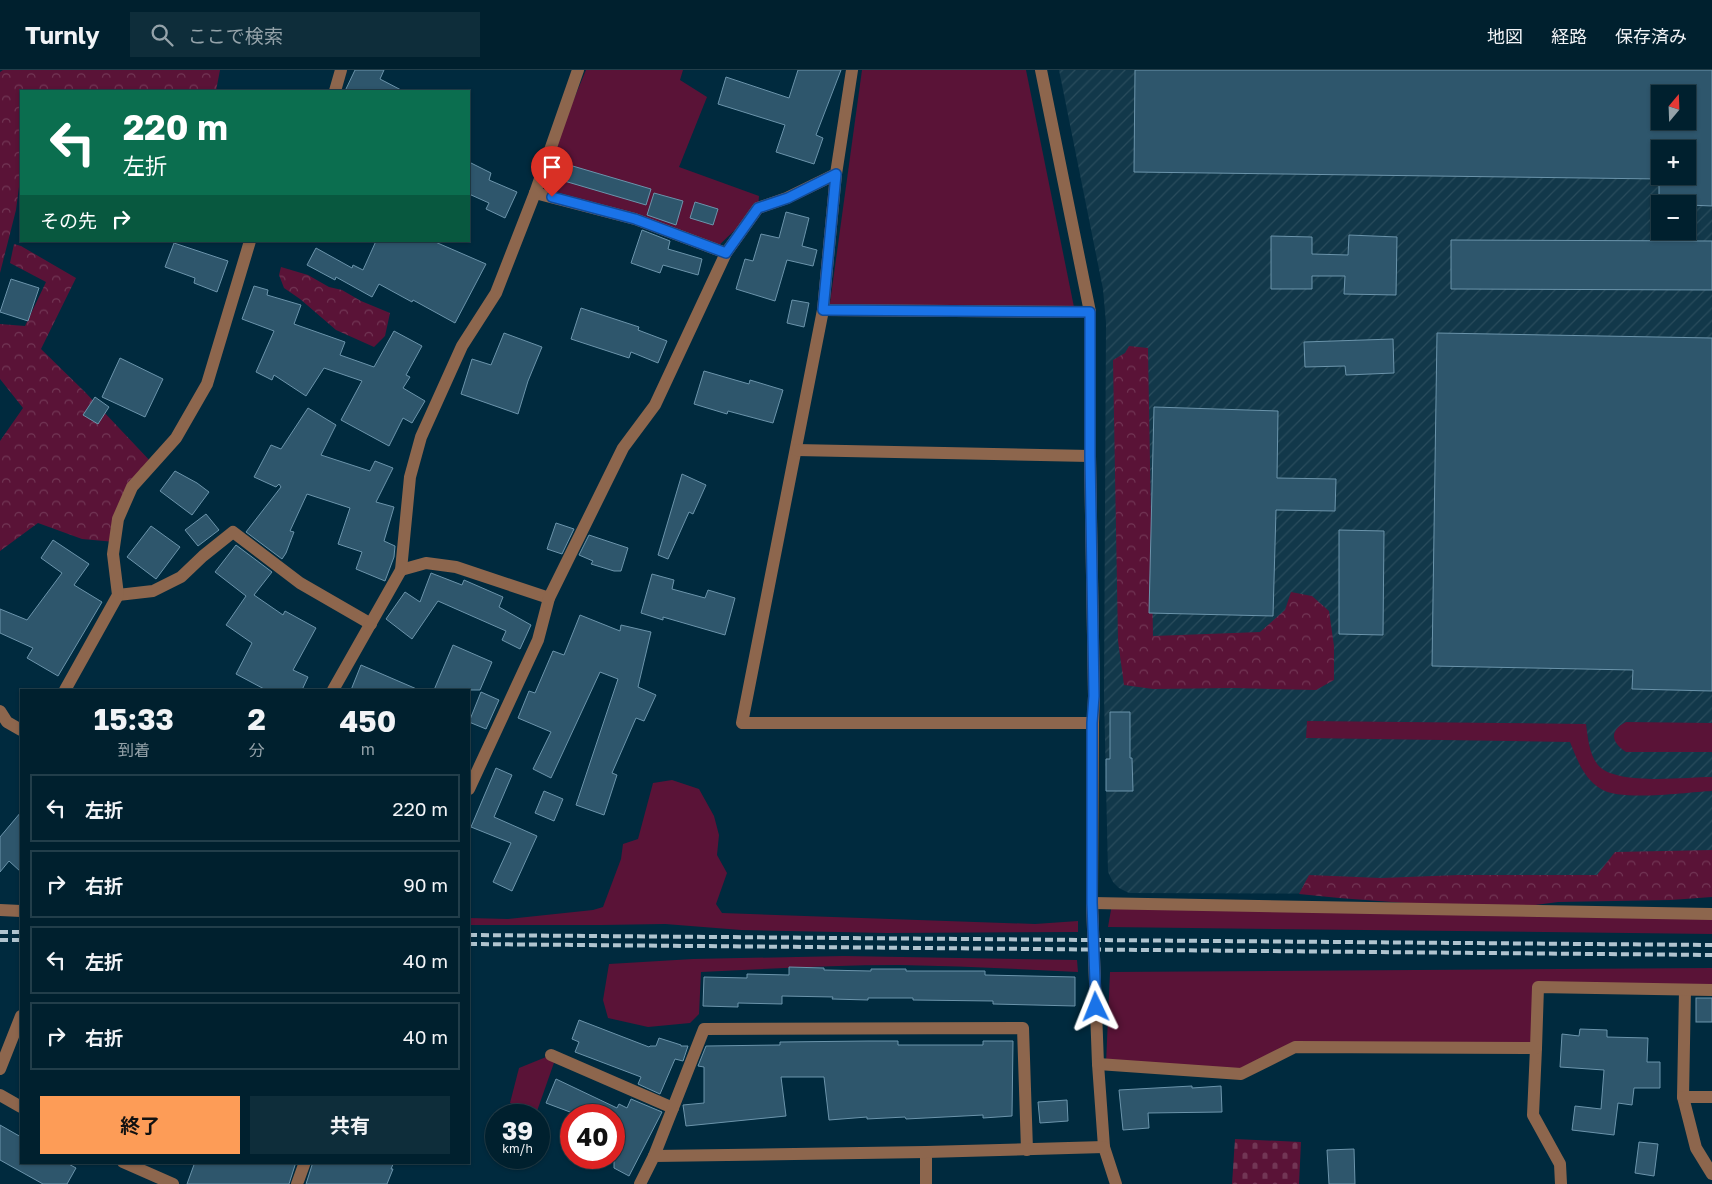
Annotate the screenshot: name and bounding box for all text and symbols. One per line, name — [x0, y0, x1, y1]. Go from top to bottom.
search box — [130, 12, 480, 57]
text: Turnly — [25, 20, 100, 49]
icon: search — [148, 21, 176, 49]
text: ここで検索 — [188, 24, 283, 47]
text: 地図 — [1487, 25, 1523, 47]
text: 経路 — [1551, 25, 1587, 47]
text: 保存済み — [1615, 25, 1687, 47]
north arrow — [1651, 85, 1696, 130]
map controls — [1651, 85, 1696, 240]
text: 220 m — [123, 106, 228, 148]
icon: left — [40, 110, 105, 175]
button: + — [1651, 140, 1696, 185]
pin — [531, 146, 573, 197]
text: 左折 — [123, 152, 167, 179]
icon: arrive — [538, 153, 566, 181]
button: − — [1651, 195, 1696, 240]
icon: right — [107, 205, 135, 233]
text: その先 — [40, 209, 97, 232]
text: 15:33 — [94, 701, 174, 737]
text: 2 — [248, 701, 266, 737]
text: 450 — [340, 703, 396, 739]
text: m — [361, 739, 375, 759]
text: 到着 — [118, 740, 150, 760]
text: 分 — [249, 740, 265, 760]
icon: left — [42, 794, 70, 822]
text: 220 m — [393, 797, 448, 820]
text: 左折 — [85, 798, 123, 821]
icon: right — [42, 870, 70, 898]
text: 90 m — [403, 873, 448, 896]
text: 右折 — [85, 874, 123, 897]
icon: left — [42, 946, 70, 974]
text: 40 m — [403, 949, 448, 972]
text: 左折 — [85, 950, 123, 973]
position arrow — [1069, 980, 1121, 1032]
icon: right — [42, 1022, 70, 1050]
text: 40 m — [403, 1025, 448, 1048]
text: 右折 — [85, 1026, 123, 1049]
button: 終了 — [40, 1096, 240, 1154]
button: 共有 — [250, 1096, 450, 1154]
speed limit sign: 40 — [560, 1104, 625, 1169]
text: 39 — [502, 1115, 533, 1146]
text: km/h — [502, 1141, 533, 1156]

